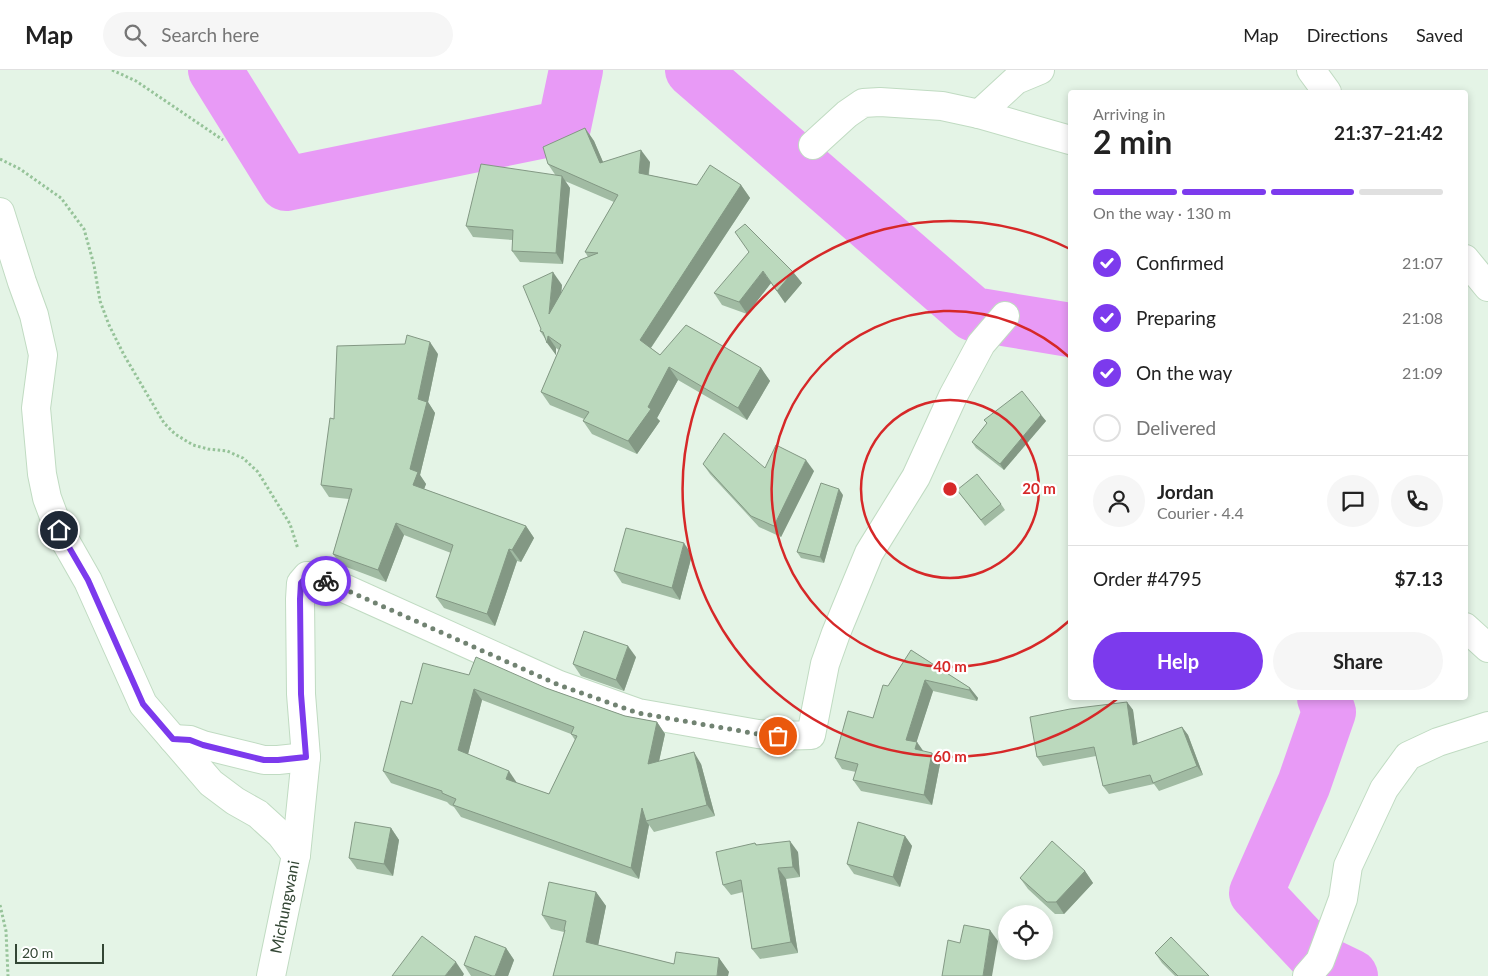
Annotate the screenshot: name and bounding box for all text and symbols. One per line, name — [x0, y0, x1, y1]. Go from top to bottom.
search box — [103, 12, 453, 57]
text: Map — [25, 20, 73, 49]
icon: search — [121, 21, 149, 49]
text: Search here — [161, 23, 259, 46]
text: Map — [1243, 24, 1279, 46]
text: Directions — [1307, 24, 1388, 46]
text: Saved — [1416, 24, 1463, 46]
text: Arriving in — [1093, 104, 1166, 123]
text: 21:37–21:42 — [1334, 121, 1443, 144]
text: 2 min — [1093, 122, 1172, 161]
text: On the way · 130 m — [1093, 203, 1231, 222]
icon: check — [1093, 249, 1121, 277]
text: Confirmed — [1136, 251, 1224, 274]
text: 21:07 — [1402, 253, 1443, 272]
icon: check — [1093, 304, 1121, 332]
text: Preparing — [1136, 306, 1216, 329]
text: 21:08 — [1402, 308, 1443, 327]
icon: check — [1093, 359, 1121, 387]
text: On the way — [1136, 361, 1232, 384]
text: 21:09 — [1402, 363, 1443, 382]
text: Delivered — [1136, 416, 1216, 439]
button: person — [1093, 475, 1145, 527]
button: chat — [1327, 475, 1379, 527]
button: phone — [1391, 475, 1443, 527]
text: 20 m — [1022, 479, 1056, 497]
centre of rings — [941, 480, 959, 498]
text: Jordan — [1157, 480, 1214, 503]
text: Courier · 4.4 — [1157, 503, 1244, 522]
pin — [38, 509, 80, 551]
icon: home — [45, 516, 73, 544]
courier — [301, 556, 351, 606]
icon: bike — [312, 567, 340, 595]
text: Order #4795 — [1093, 567, 1202, 590]
text: $7.13 — [1394, 567, 1443, 590]
button: Help — [1093, 632, 1263, 690]
button: Share — [1273, 632, 1443, 690]
text: 40 m — [933, 657, 967, 675]
pin — [757, 715, 799, 757]
icon: bag — [764, 722, 792, 750]
text: 60 m — [933, 747, 967, 765]
street label: Michungwani — [266, 859, 302, 955]
map controls — [998, 905, 1053, 960]
button: locate — [998, 905, 1053, 960]
scale bar — [15, 941, 104, 964]
text: 20 m — [22, 944, 53, 961]

